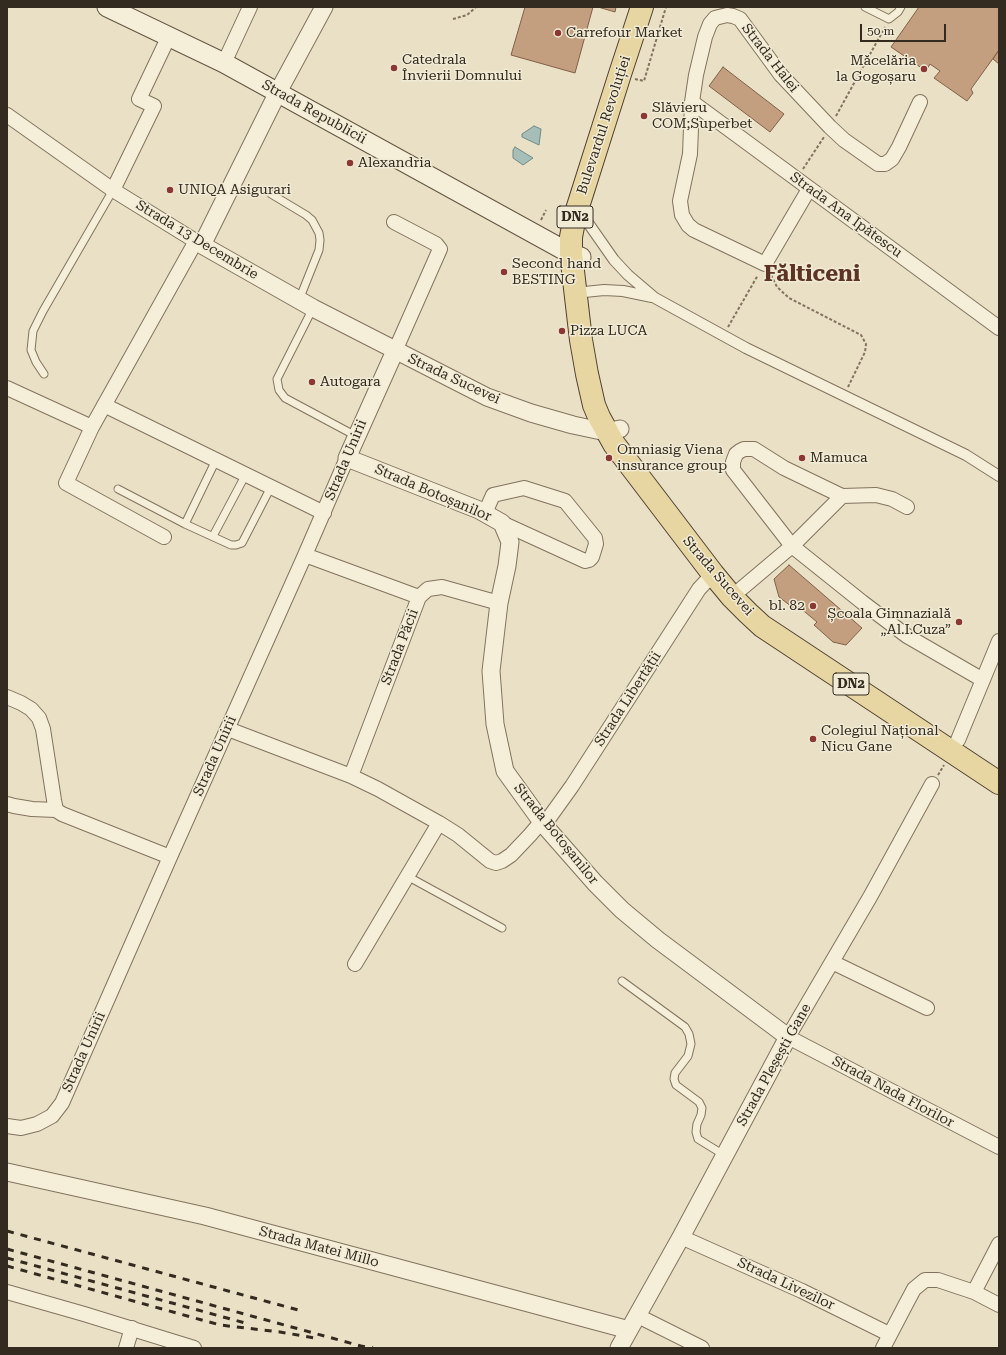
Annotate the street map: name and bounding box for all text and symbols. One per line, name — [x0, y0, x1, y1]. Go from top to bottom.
scale bar — [862, 16, 948, 42]
street label: Strada Halei — [738, 20, 802, 96]
text: 50 m — [867, 24, 894, 38]
place label: Carrefour Market — [566, 25, 683, 41]
marker: Carrefour Market — [553, 28, 563, 38]
place label: Catedrala Învierii Domnului — [402, 52, 522, 84]
place label: Măcelăria la Gogoșaru — [836, 53, 916, 86]
street label: Bulevardul Revoluției — [574, 54, 634, 196]
marker: Catedrala Învierii Domnului — [389, 63, 399, 73]
marker: Măcelăria la Gogoșaru — [919, 64, 929, 74]
street label: Strada Republicii — [259, 76, 369, 148]
place label: Slăvieru COM;Superbet — [652, 100, 753, 132]
marker: Slăvieru COM;Superbet — [639, 111, 649, 121]
place label: Alexandria — [358, 155, 431, 171]
marker: Alexandria — [345, 158, 355, 168]
street label: Strada Ana Ipătescu — [787, 169, 905, 261]
place label: UNIQA Asigurari — [178, 182, 291, 198]
marker: UNIQA Asigurari — [165, 185, 175, 195]
street label: Strada 13 Decembrie — [133, 197, 261, 283]
road number: DN2 — [557, 206, 593, 228]
place label: Second hand BESTING — [512, 256, 601, 288]
district label: Fălticeni — [764, 262, 860, 288]
marker: Second hand BESTING — [499, 267, 509, 277]
place label: Pizza LUCA — [570, 323, 647, 339]
marker: Pizza LUCA — [557, 326, 567, 336]
street label: Strada Sucevei — [405, 350, 503, 408]
place label: Autogara — [320, 374, 381, 390]
marker: Autogara — [307, 377, 317, 387]
street label: Strada Unirii — [321, 417, 371, 503]
place label: Omniasig Viena insurance group — [617, 442, 727, 474]
place label: Mamuca — [810, 450, 868, 466]
marker: Omniasig Viena insurance group — [604, 453, 614, 463]
marker: Mamuca — [797, 453, 807, 463]
street label: Strada Botoșanilor — [372, 461, 494, 525]
street label: Strada Sucevei — [679, 533, 757, 619]
place label: bl. 82 — [769, 598, 805, 614]
marker: bl. 82 — [808, 601, 818, 611]
place label: Școala Gimnazială „Al.I.Cuza” — [828, 606, 951, 638]
street label: Strada Păcii — [378, 607, 422, 687]
marker: Școala Gimnazială „Al.I.Cuza” — [954, 617, 964, 627]
street label: Strada Libertății — [591, 648, 665, 750]
road number: DN2 — [833, 673, 869, 695]
street label: Strada Unirii — [190, 713, 240, 799]
place label: Colegiul Național Nicu Gane — [821, 723, 938, 756]
marker: Colegiul Național Nicu Gane — [808, 734, 818, 744]
street label: Strada Botoșanilor — [510, 780, 602, 888]
street label: Strada Pleșești Gane — [733, 1001, 815, 1129]
street label: Strada Unirii — [59, 1009, 109, 1095]
street label: Strada Nada Florilor — [829, 1053, 957, 1131]
street label: Strada Matei Millo — [257, 1223, 381, 1271]
street label: Strada Livezilor — [735, 1254, 837, 1314]

